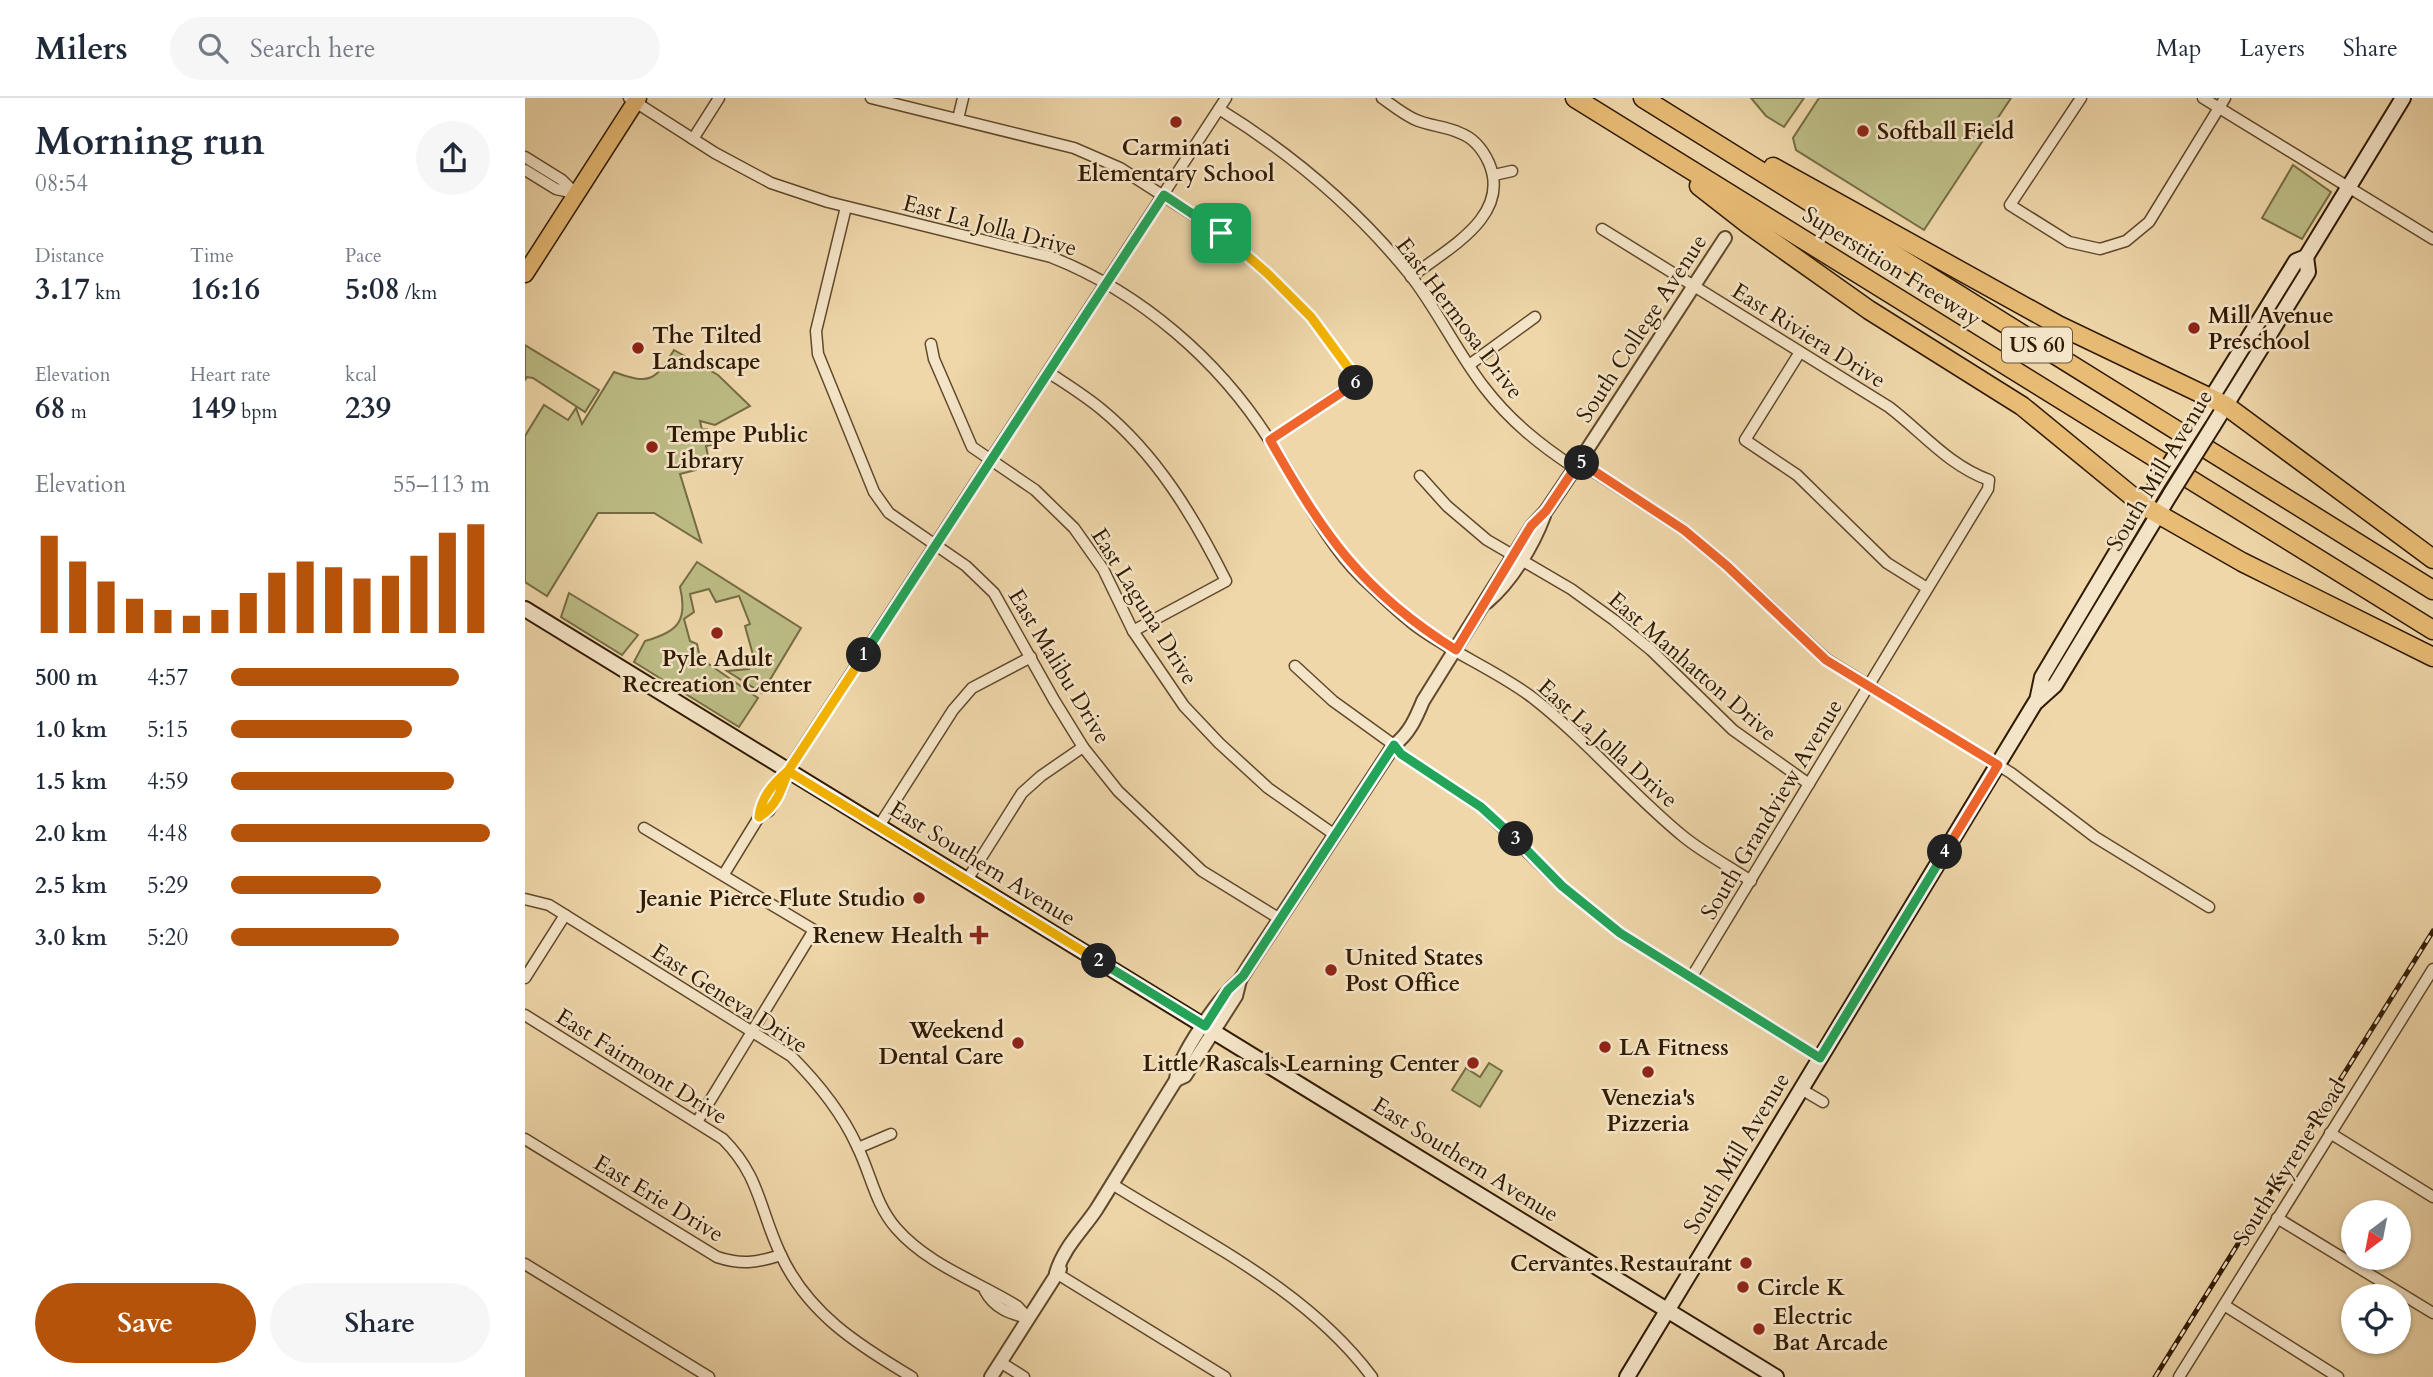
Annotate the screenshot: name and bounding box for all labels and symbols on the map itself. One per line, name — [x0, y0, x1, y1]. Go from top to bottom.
marker: Carminati Elementary School — [1168, 114, 1184, 130]
place label: Softball Field — [1877, 116, 2014, 147]
marker: Softball Field — [1855, 123, 1871, 139]
place label: Carminati Elementary School — [1077, 132, 1275, 189]
street label: East La Jolla Drive — [899, 187, 1080, 264]
street label: Superstition Freeway — [1797, 199, 1987, 334]
pin — [1191, 203, 1251, 263]
street label: South College Avenue — [1569, 228, 1714, 429]
street label: East Hermosa Drive — [1389, 231, 1531, 405]
street label: East Riviera Drive — [1726, 276, 1892, 395]
place label: Mill Avenue Preschool — [2208, 300, 2334, 357]
place label: The Tilted Landscape — [652, 320, 762, 377]
marker: Mill Avenue Preschool — [2186, 320, 2202, 336]
road number: US 60 — [2002, 328, 2072, 362]
marker: The Tilted Landscape — [630, 340, 646, 356]
pin: 6 — [1339, 366, 1373, 400]
street label: South Mill Avenue — [2099, 384, 2220, 557]
place label: Tempe Public Library — [666, 419, 808, 476]
marker: Tempe Public Library — [644, 439, 660, 455]
pin: 5 — [1565, 446, 1599, 480]
street label: East Laguna Drive — [1084, 522, 1205, 691]
street label: East Malibu Drive — [1001, 583, 1118, 750]
street label: East Manhatton Drive — [1602, 584, 1784, 748]
marker: Pyle Adult Recreation Center — [709, 625, 725, 641]
pin: 1 — [847, 638, 881, 672]
place label: Pyle Adult Recreation Center — [622, 643, 812, 700]
street label: East La Jolla Drive — [1531, 672, 1685, 815]
street label: South Grandview Avenue — [1693, 693, 1850, 925]
street label: East Southern Avenue — [884, 793, 1082, 933]
pin: 3 — [1499, 822, 1534, 856]
pin: 4 — [1927, 834, 1963, 870]
place label: Jeanie Pierce Flute Studio — [636, 883, 905, 914]
marker: Jeanie Pierce Flute Studio — [911, 890, 927, 906]
place label: Renew Health — [813, 920, 963, 951]
marker: Renew Health — [969, 925, 989, 945]
street label: East Geneva Drive — [645, 936, 814, 1061]
place label: United States Post Office — [1345, 942, 1483, 999]
pin: 2 — [1081, 944, 1117, 978]
marker: United States Post Office — [1323, 962, 1339, 978]
street label: East Fairmont Drive — [550, 1001, 734, 1132]
place label: Weekend Dental Care — [878, 1015, 1004, 1072]
place label: LA Fitness — [1619, 1032, 1729, 1063]
marker: Weekend Dental Care — [1010, 1035, 1026, 1051]
marker: LA Fitness — [1597, 1039, 1613, 1055]
place label: Little Rascals Learning Center — [1143, 1048, 1460, 1079]
marker: Little Rascals Learning Center — [1465, 1055, 1481, 1071]
marker: Venezia's Pizzeria — [1640, 1064, 1656, 1080]
street label: South Mill Avenue — [1676, 1067, 1797, 1240]
street label: South Kyrene Road — [2226, 1072, 2354, 1251]
place label: Venezia's Pizzeria — [1601, 1082, 1695, 1139]
street label: East Southern Avenue — [1367, 1089, 1565, 1229]
street label: East Erie Drive — [588, 1147, 730, 1249]
north arrow — [2341, 1200, 2411, 1270]
place label: Cervantes Restaurant — [1510, 1248, 1732, 1279]
marker: Cervantes Restaurant — [1738, 1255, 1754, 1271]
place label: Circle K — [1757, 1272, 1845, 1303]
marker: Circle K — [1735, 1279, 1751, 1295]
place label: Electric Bat Arcade — [1773, 1301, 1888, 1358]
marker: Electric Bat Arcade — [1751, 1321, 1767, 1337]

